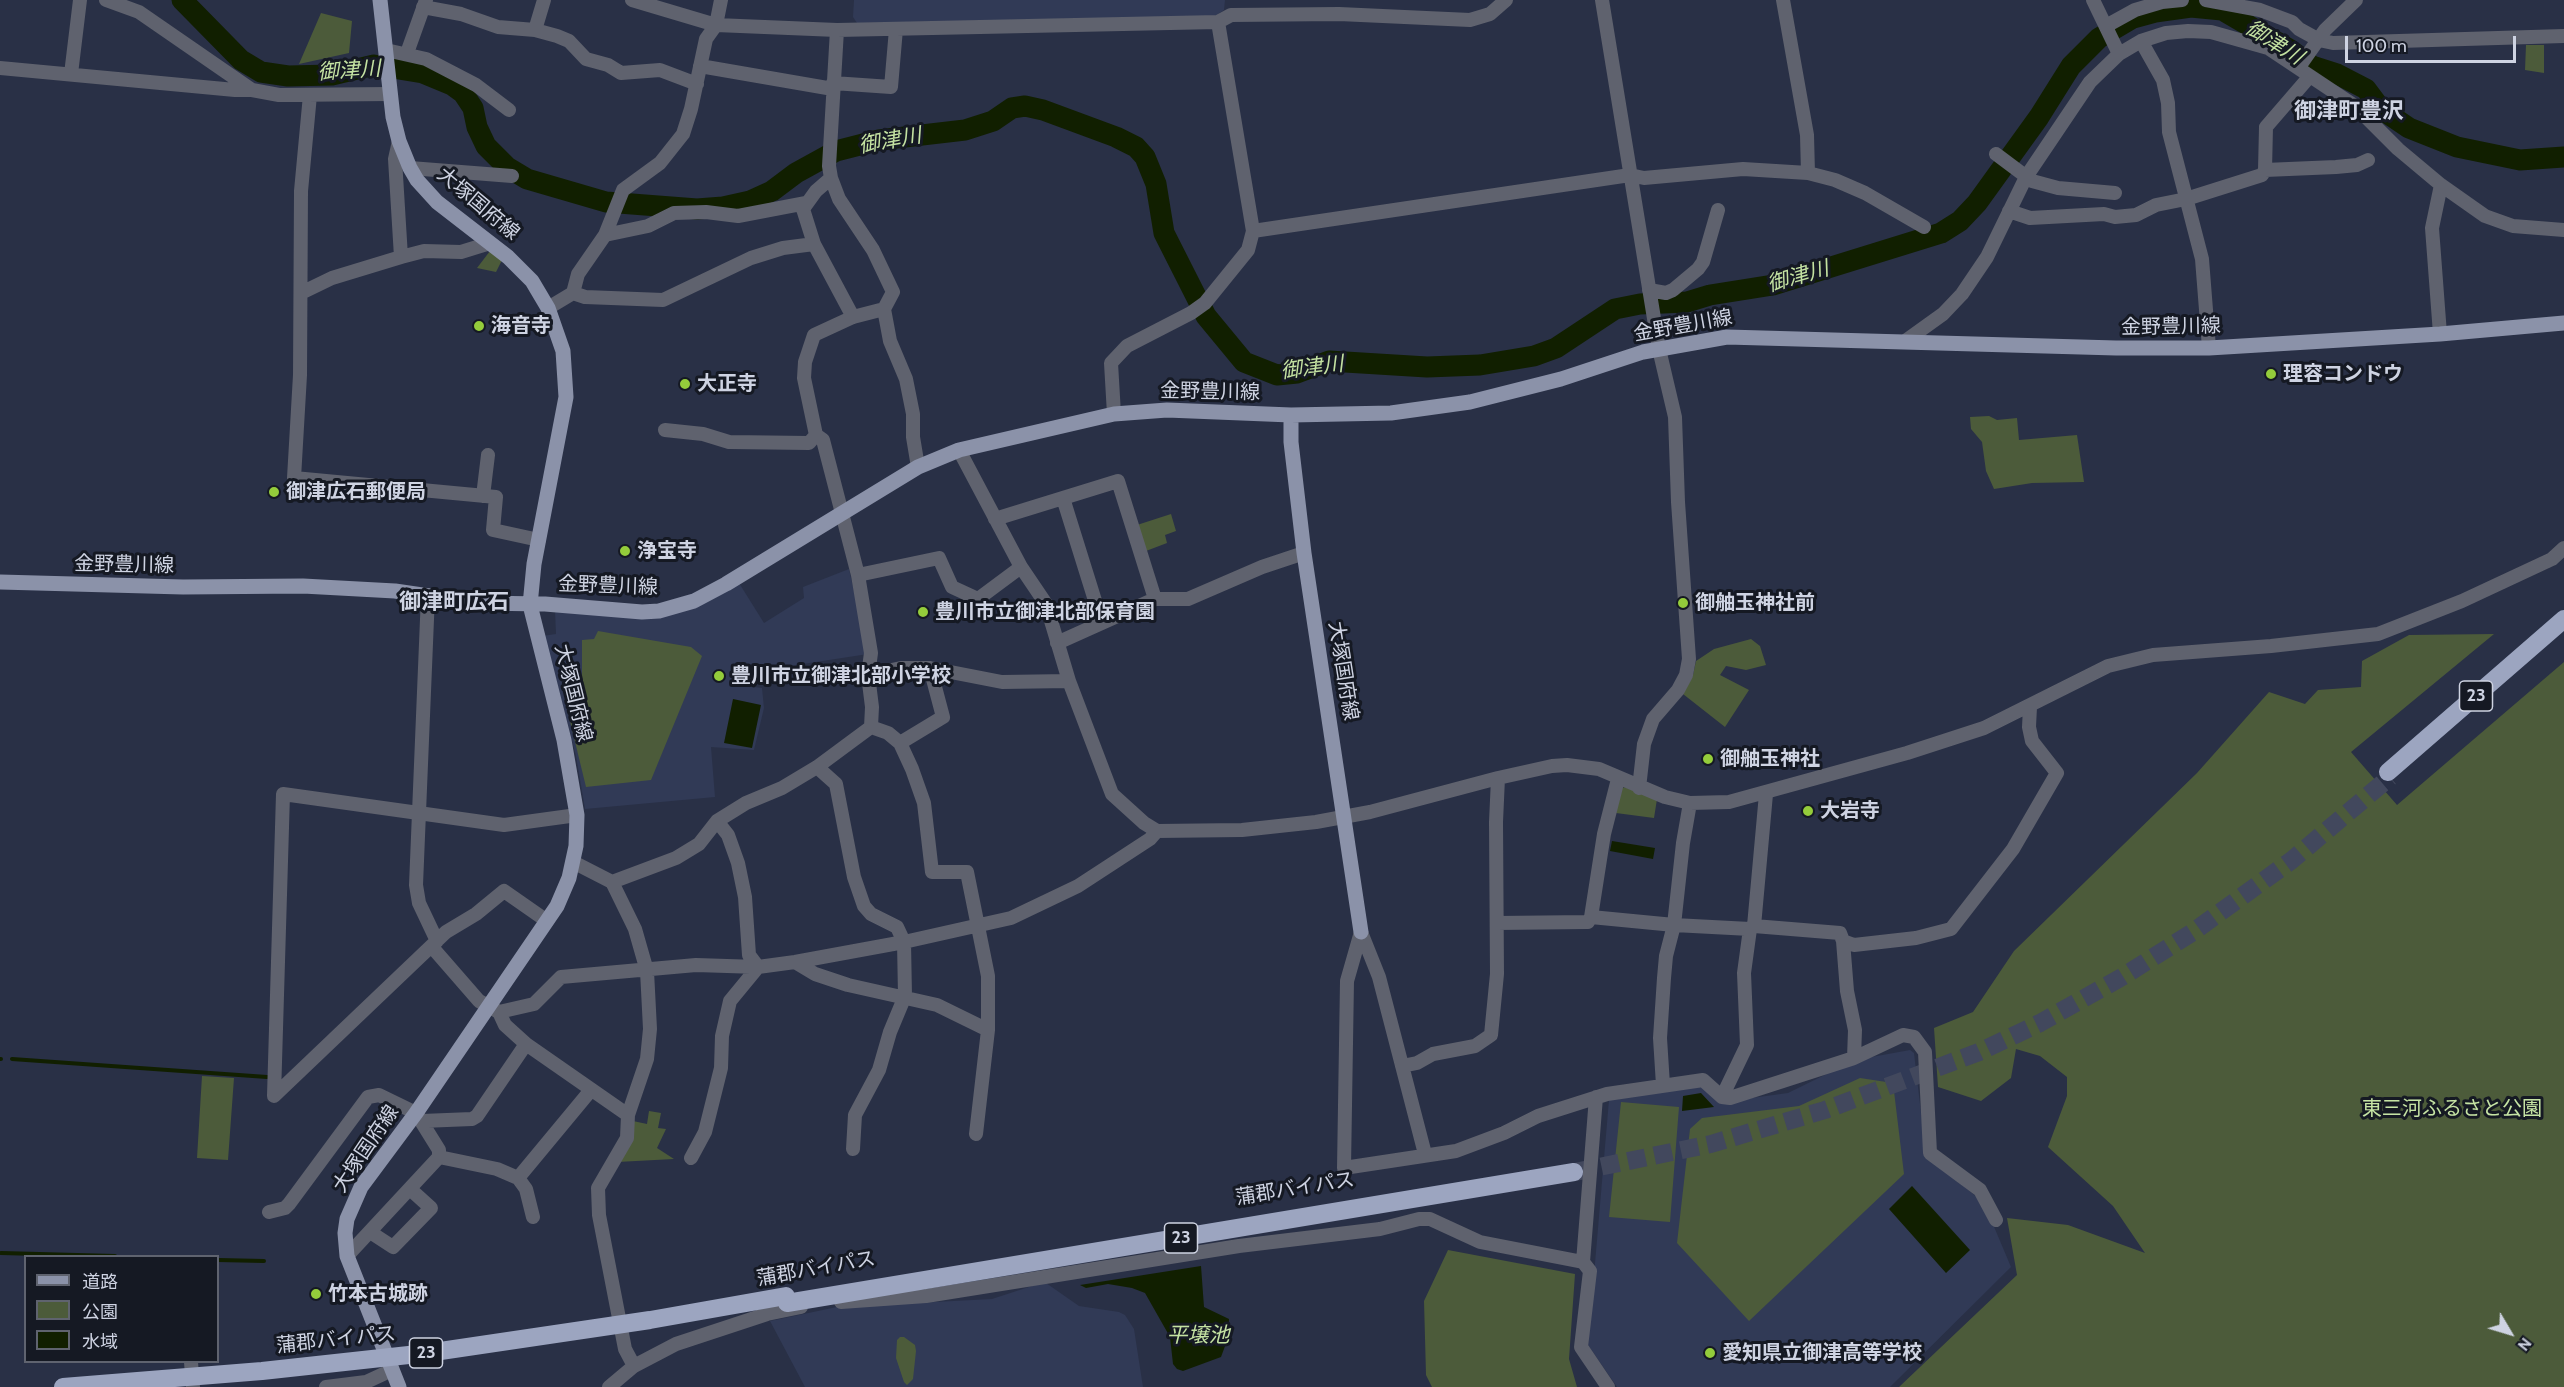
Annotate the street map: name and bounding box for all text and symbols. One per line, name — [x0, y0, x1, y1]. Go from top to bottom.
water label: 御津川 — [2241, 16, 2307, 70]
scale bar — [2348, 24, 2519, 62]
text: 100 m — [2356, 35, 2407, 57]
water label: 御津川 — [317, 56, 381, 86]
district label: 御津町豊沢 — [2294, 99, 2404, 125]
water label: 御津川 — [857, 123, 923, 159]
street label: 大塚国府線 — [432, 163, 524, 245]
water label: 御津川 — [1764, 256, 1832, 298]
street label: 金野豊川線 — [1632, 305, 1734, 347]
place label: 海音寺 — [491, 314, 551, 338]
street label: 金野豊川線 — [2121, 314, 2221, 340]
marker: 海音寺 — [472, 319, 486, 333]
water label: 御津川 — [1279, 352, 1345, 384]
place label: 理容コンドウ — [2283, 362, 2403, 386]
marker: 理容コンドウ — [2264, 367, 2278, 381]
place label: 大正寺 — [697, 372, 757, 396]
marker: 大正寺 — [678, 377, 692, 391]
street label: 金野豊川線 — [1160, 379, 1260, 405]
place label: 御津広石郵便局 — [286, 480, 426, 504]
marker: 御津広石郵便局 — [267, 485, 281, 499]
place label: 浄宝寺 — [637, 539, 697, 563]
marker: 浄宝寺 — [618, 544, 632, 558]
street label: 金野豊川線 — [74, 552, 174, 578]
street label: 金野豊川線 — [558, 572, 658, 600]
district label: 御津町広石 — [399, 590, 509, 616]
place label: 御舳玉神社前 — [1695, 591, 1815, 615]
marker: 御舳玉神社前 — [1676, 596, 1690, 610]
place label: 豊川市立御津北部保育園 — [935, 600, 1155, 624]
marker: 豊川市立御津北部保育園 — [916, 605, 930, 619]
street label: 大塚国府線 — [1323, 620, 1363, 722]
street label: 大塚国府線 — [549, 642, 597, 744]
place label: 豊川市立御津北部小学校 — [731, 664, 951, 688]
marker: 豊川市立御津北部小学校 — [712, 669, 726, 683]
road number: 23 — [2460, 681, 2492, 711]
place label: 御舳玉神社 — [1720, 747, 1820, 771]
marker: 御舳玉神社 — [1701, 752, 1715, 766]
place label: 大岩寺 — [1820, 799, 1880, 823]
marker: 大岩寺 — [1801, 804, 1815, 818]
park label: 東三河ふるさと公園 — [2362, 1097, 2542, 1121]
street label: 大塚国府線 — [328, 1101, 404, 1197]
street label: 蒲郡バイパス — [1234, 1168, 1356, 1210]
road number: 23 — [1164, 1223, 1198, 1253]
street label: 蒲郡バイパス — [755, 1247, 877, 1291]
legend — [24, 1255, 219, 1363]
text: 道路 — [82, 1271, 118, 1293]
place label: 竹本古城跡 — [328, 1282, 428, 1306]
marker: 竹本古城跡 — [309, 1287, 323, 1301]
text: 公園 — [82, 1301, 118, 1323]
north arrow — [2480, 1303, 2540, 1363]
street label: 蒲郡バイパス — [275, 1322, 397, 1358]
water label: 平壌池 — [1167, 1323, 1229, 1349]
text: 水域 — [82, 1331, 118, 1353]
text: N — [2514, 1334, 2536, 1355]
road number: 23 — [410, 1338, 442, 1368]
place label: 愛知県立御津高等学校 — [1722, 1341, 1922, 1365]
marker: 愛知県立御津高等学校 — [1703, 1346, 1717, 1360]

